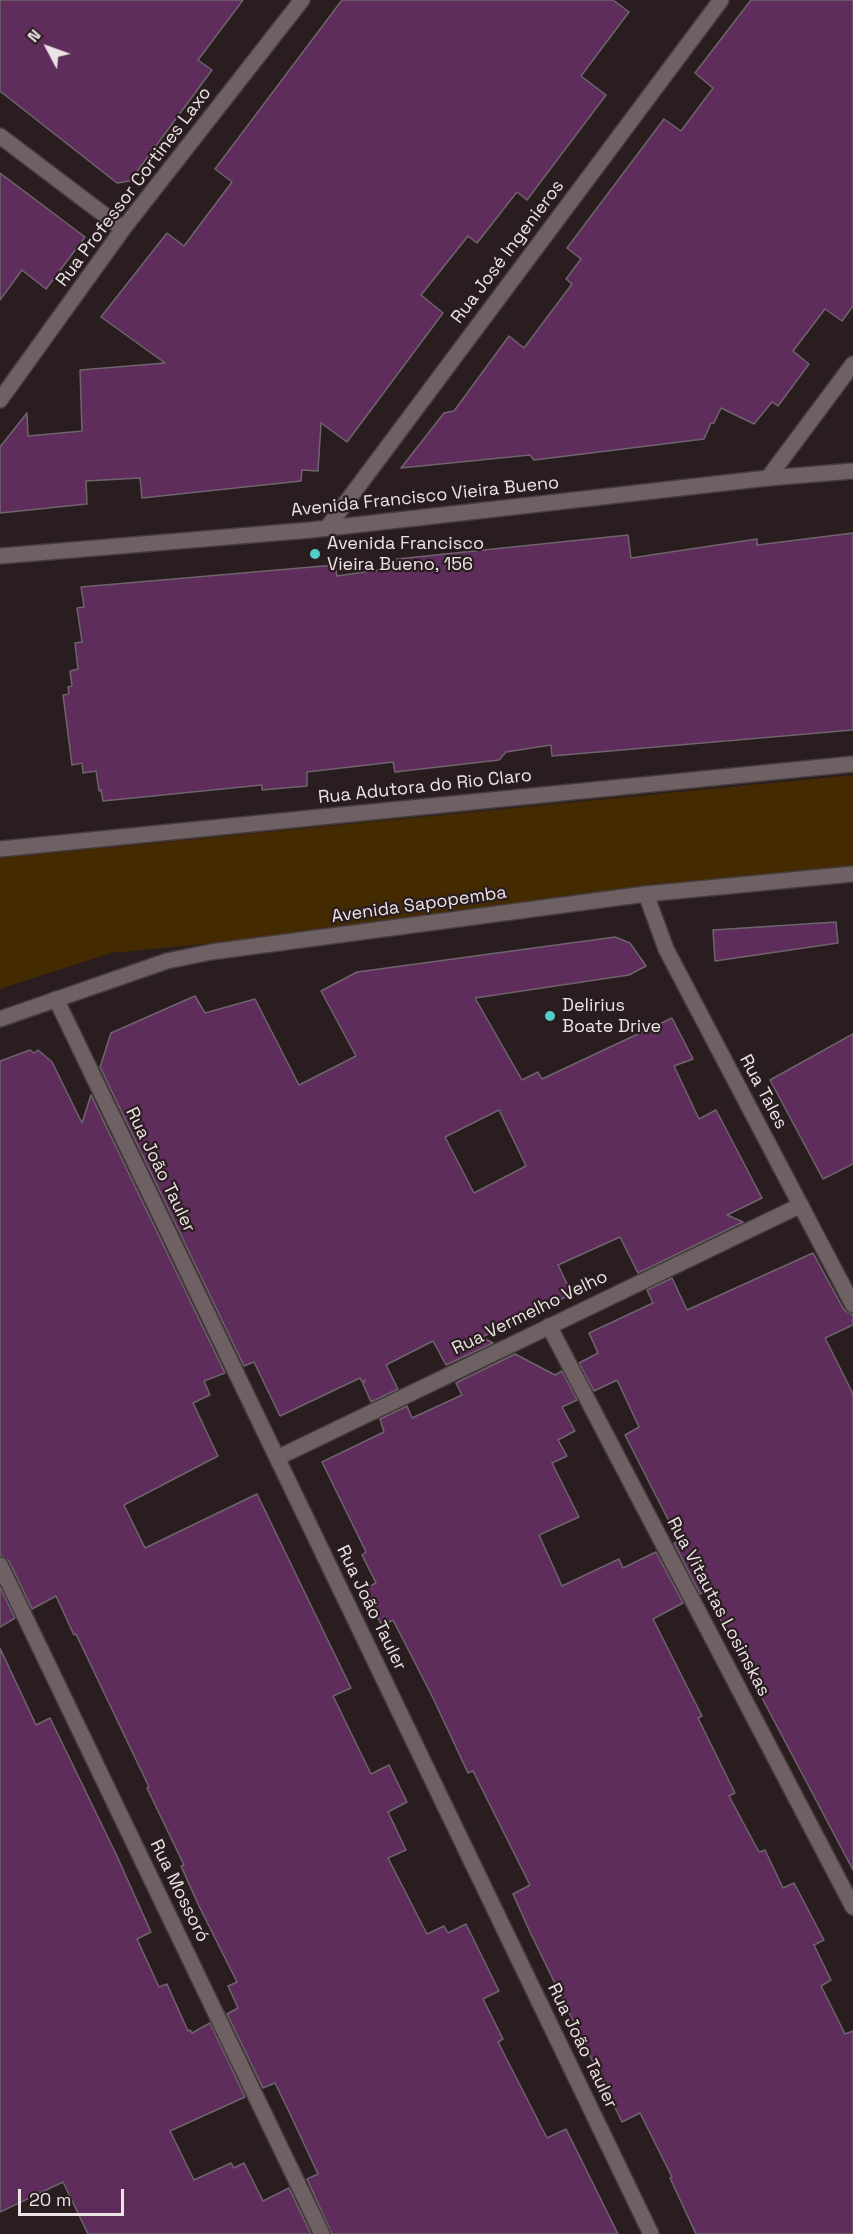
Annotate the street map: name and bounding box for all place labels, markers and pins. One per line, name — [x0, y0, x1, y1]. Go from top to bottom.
place label: Avenida Francisco Vieira Bueno, 156 — [327, 533, 484, 576]
marker: Avenida Francisco Vieira Bueno, 156 — [308, 547, 322, 561]
place label: Delirius Boate Drive — [562, 995, 661, 1038]
marker: Delirius Boate Drive — [543, 1009, 557, 1023]

